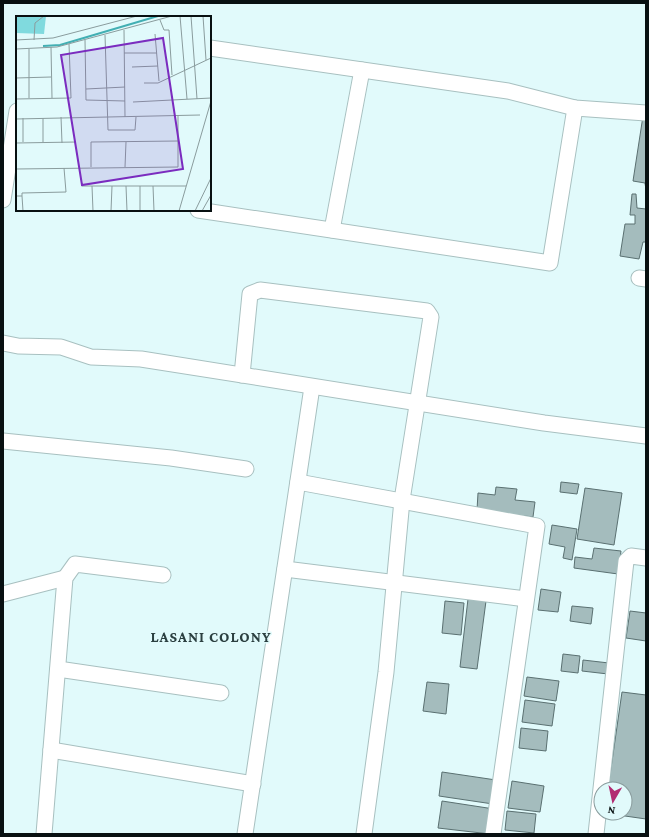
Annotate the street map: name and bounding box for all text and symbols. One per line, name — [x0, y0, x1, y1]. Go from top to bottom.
inset map — [16, 16, 211, 211]
district label: LASANI COLONY — [151, 629, 271, 645]
north arrow — [593, 781, 633, 821]
text: N — [606, 804, 616, 817]

